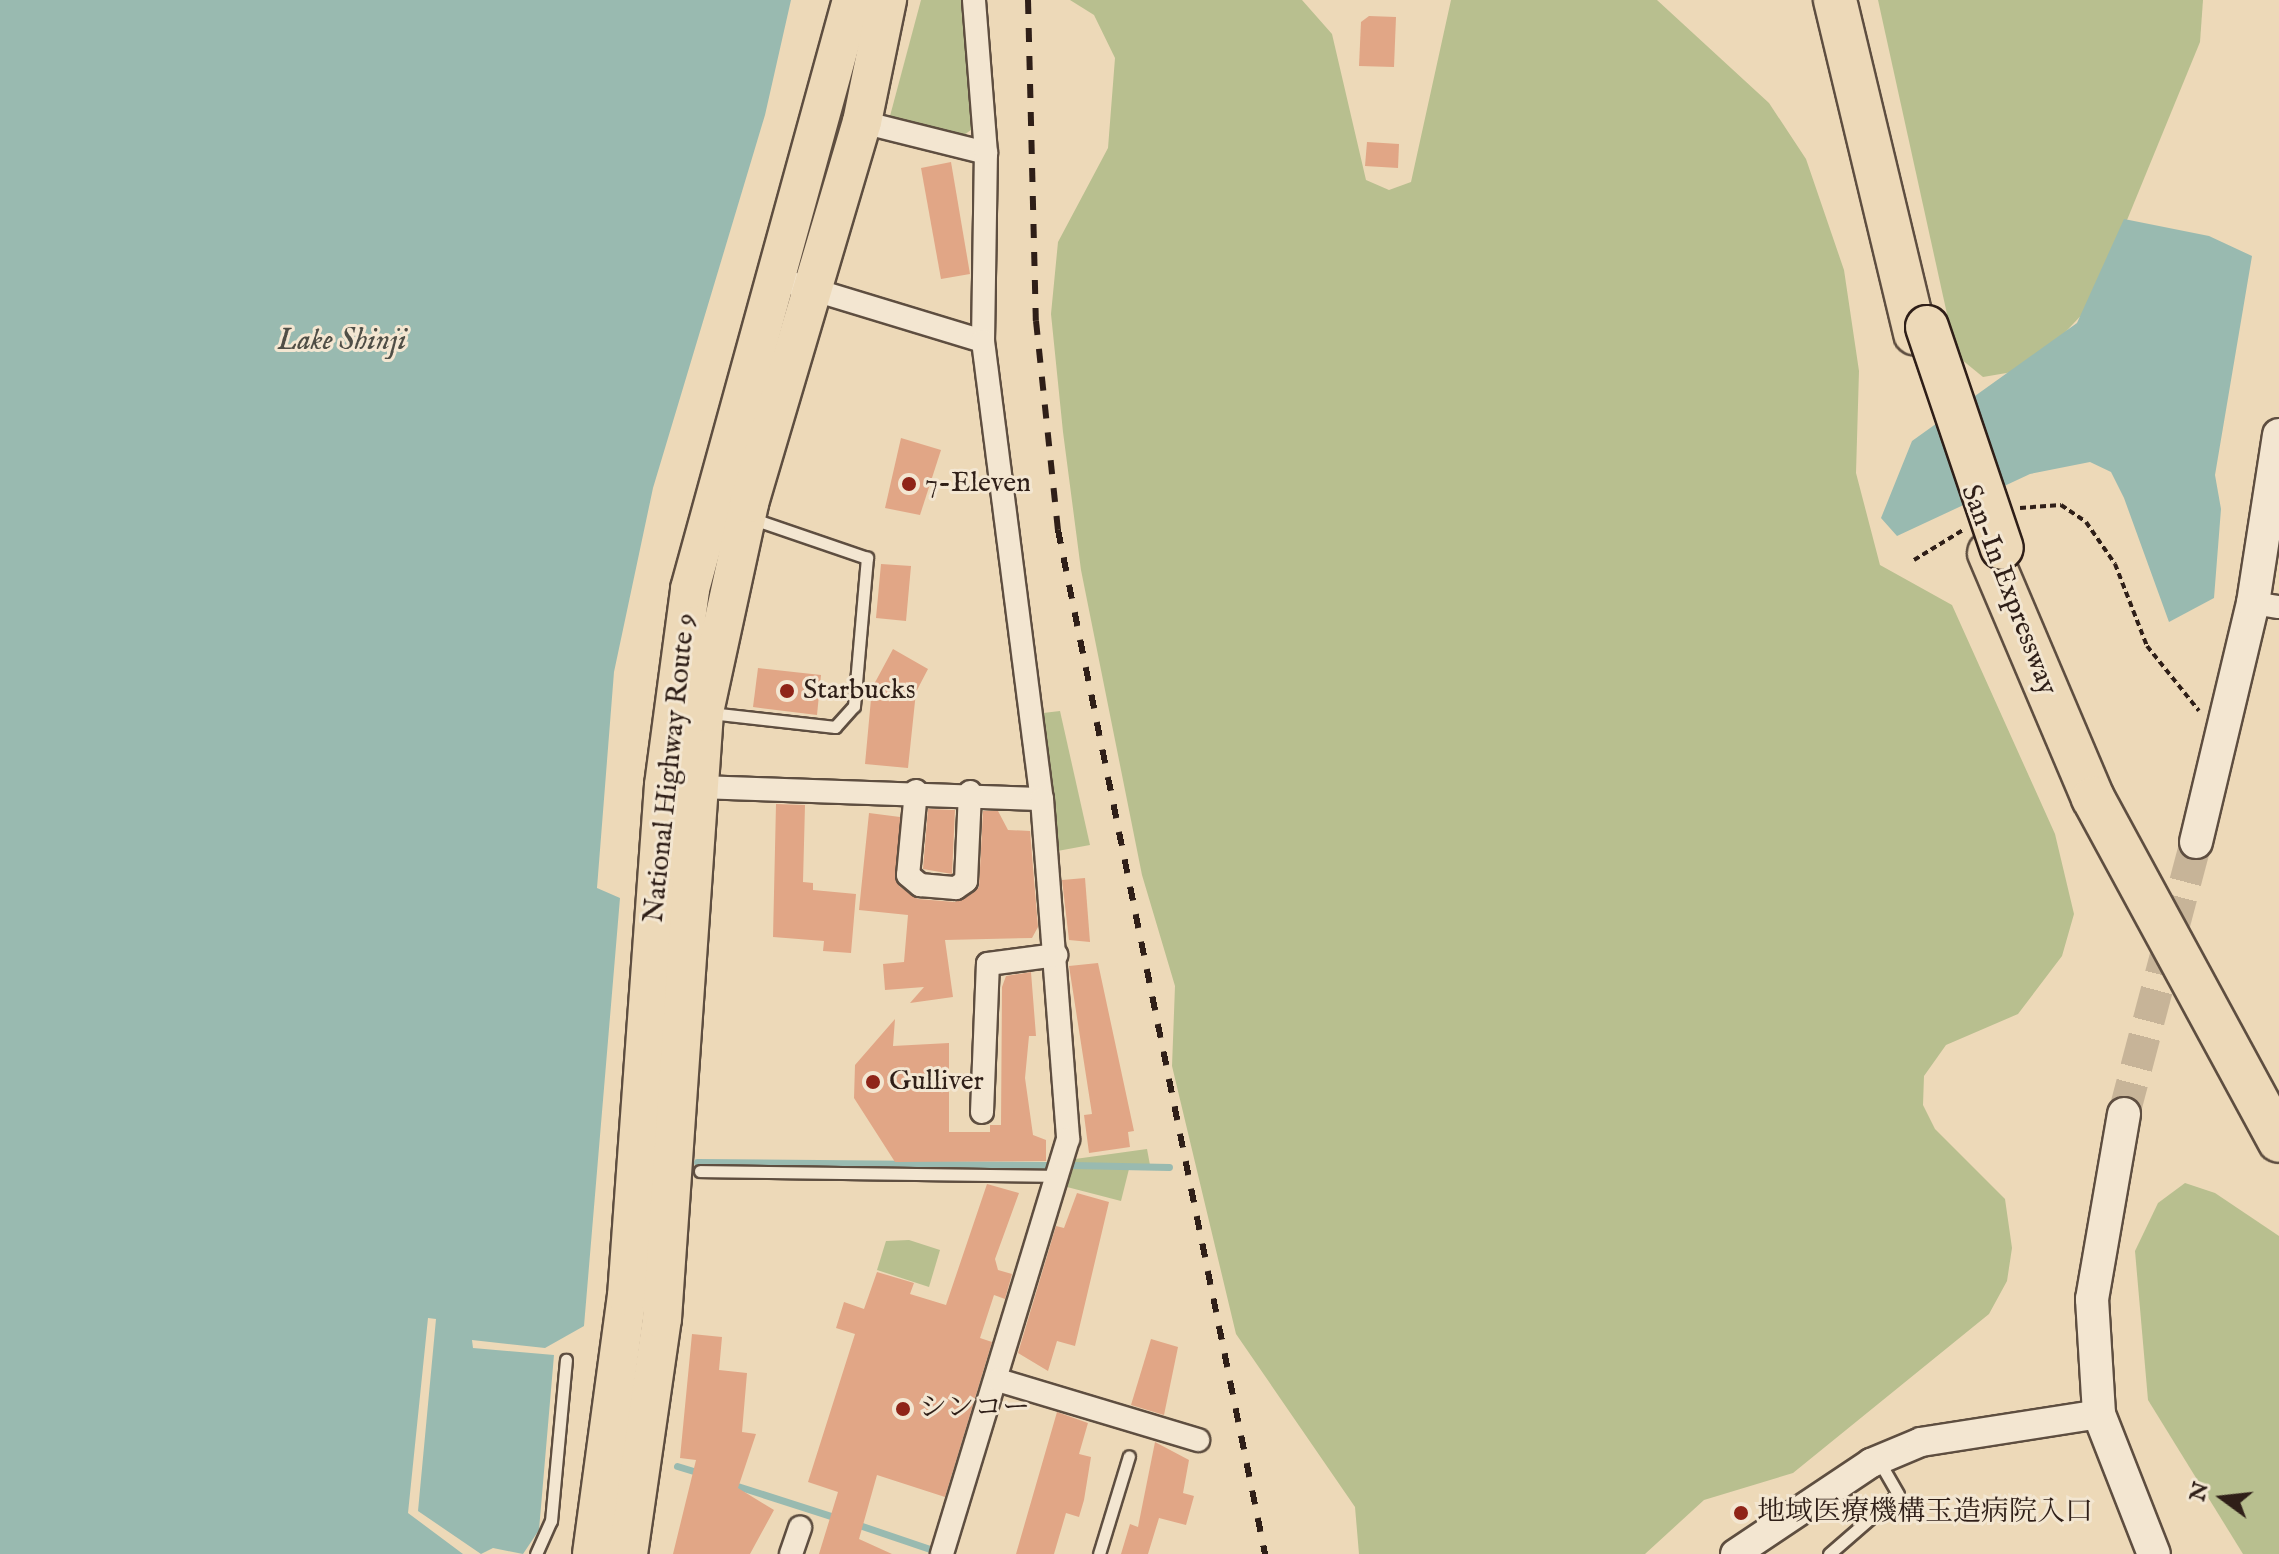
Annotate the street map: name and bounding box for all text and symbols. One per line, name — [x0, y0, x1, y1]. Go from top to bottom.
water label: Lake Shinji — [278, 323, 406, 359]
place label: 7-Eleven — [925, 467, 1031, 501]
marker: 7-Eleven — [900, 475, 918, 493]
street label: San-In Expressway — [1952, 480, 2064, 700]
street label: National Highway Route 9 — [638, 612, 704, 924]
place label: Starbucks — [803, 674, 916, 708]
marker: Starbucks — [778, 682, 796, 700]
place label: Gulliver — [889, 1065, 984, 1099]
marker: Gulliver — [864, 1073, 882, 1091]
place label: シンコー — [919, 1392, 1031, 1426]
marker: シンコー — [894, 1400, 912, 1418]
north arrow — [2183, 1458, 2263, 1538]
text: N — [2184, 1479, 2216, 1505]
place label: 地域医療機構玉造病院入口 — [1757, 1496, 2093, 1530]
marker: 地域医療機構玉造病院入口 — [1732, 1504, 1750, 1522]

